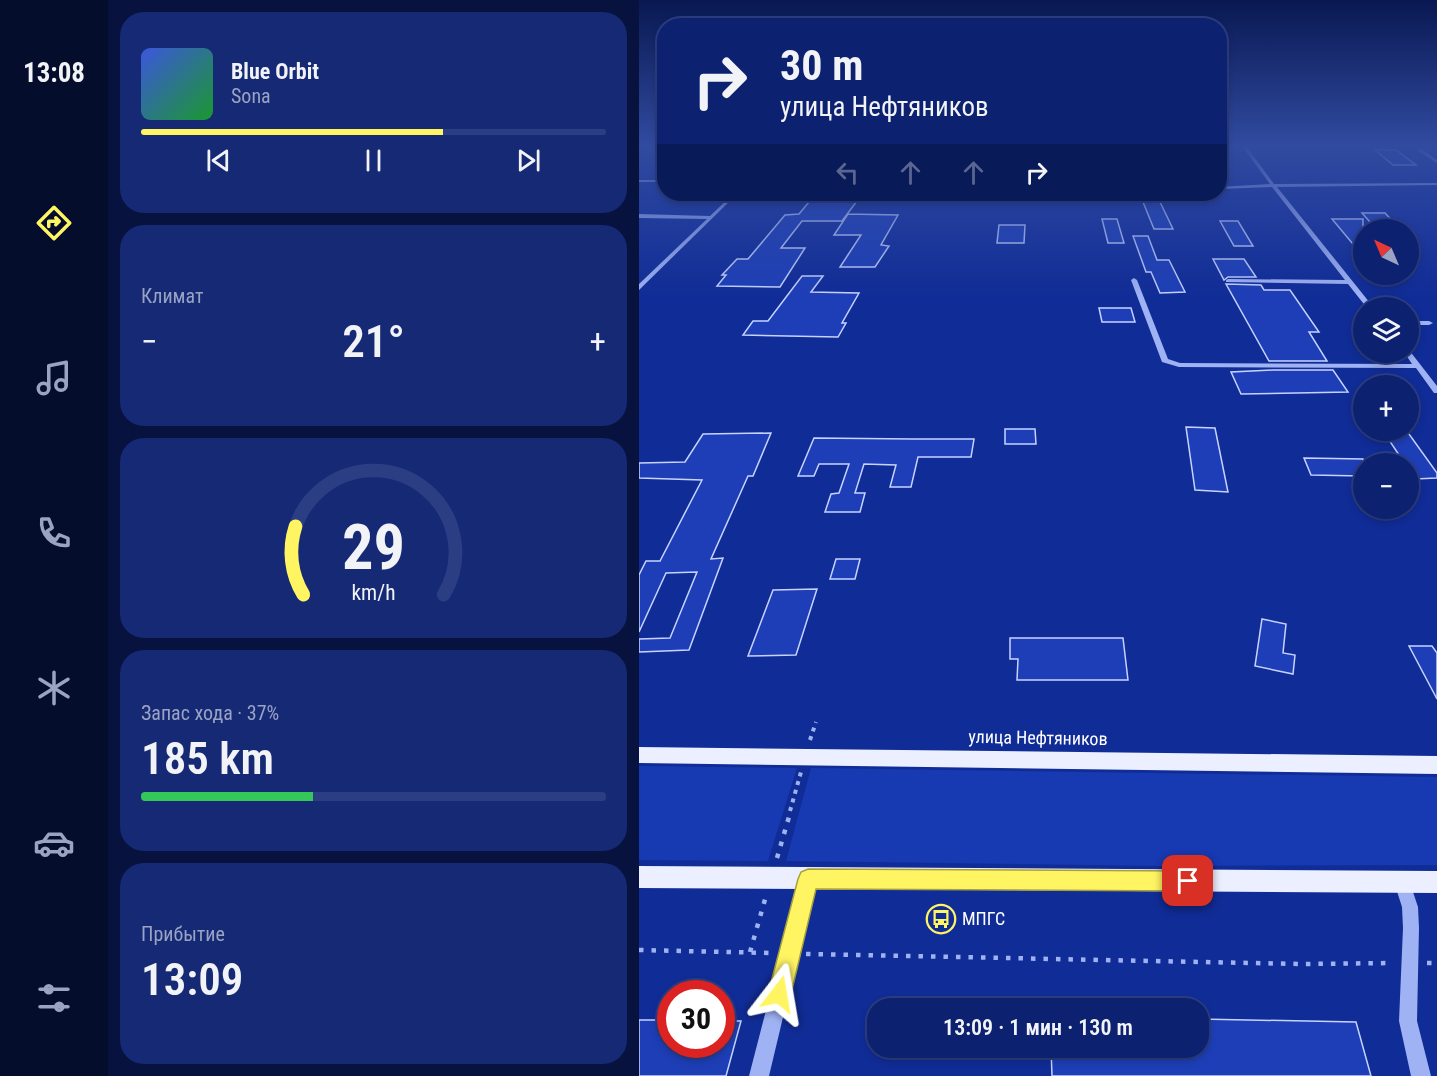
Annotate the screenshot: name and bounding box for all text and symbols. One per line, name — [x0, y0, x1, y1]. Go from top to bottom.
text: 30 m — [780, 41, 863, 90]
icon: right — [681, 42, 759, 120]
text: 13:08 — [23, 57, 85, 89]
text: Blue Orbit — [231, 59, 319, 84]
text: Sona — [231, 84, 271, 108]
text: улица Нефтяников — [780, 91, 989, 123]
icon: previous — [202, 144, 235, 177]
icon: pause — [357, 144, 390, 177]
icon: next — [512, 144, 545, 177]
icon: left — [831, 156, 864, 189]
icon: ahead — [894, 156, 927, 189]
icon: ahead — [957, 156, 990, 189]
icon: right — [1020, 156, 1053, 189]
icon: directions — [33, 202, 75, 244]
north arrow — [1353, 219, 1419, 285]
map controls — [1353, 219, 1419, 519]
text: Климат — [141, 284, 203, 308]
button: layers — [1353, 297, 1419, 363]
text: 21° — [342, 315, 405, 368]
text: − — [141, 322, 158, 361]
text: + — [590, 322, 606, 361]
icon: music — [33, 357, 75, 399]
button: + — [1353, 375, 1419, 441]
button: − — [1353, 453, 1419, 519]
text: 29 — [342, 511, 405, 584]
icon: phone — [33, 512, 75, 554]
text: km/h — [351, 580, 396, 605]
icon: climate — [33, 667, 75, 709]
text: Запас хода · 37% — [141, 701, 279, 725]
street label: улица Нефтяников — [968, 726, 1108, 749]
text: 185 km — [141, 732, 274, 785]
icon: car — [33, 822, 75, 864]
pin — [1162, 855, 1213, 906]
icon: arrive — [1171, 864, 1204, 897]
bus stop icon: МПГС — [925, 903, 957, 935]
place label: МПГС — [962, 908, 1005, 929]
text: Прибытие — [141, 922, 225, 946]
text: 13:09 — [141, 953, 243, 1006]
position arrow — [747, 962, 811, 1026]
icon: filters — [33, 977, 75, 1019]
speed limit sign: 30 — [657, 980, 735, 1058]
text: 13:09 · 1 мин · 130 m — [943, 1015, 1133, 1040]

